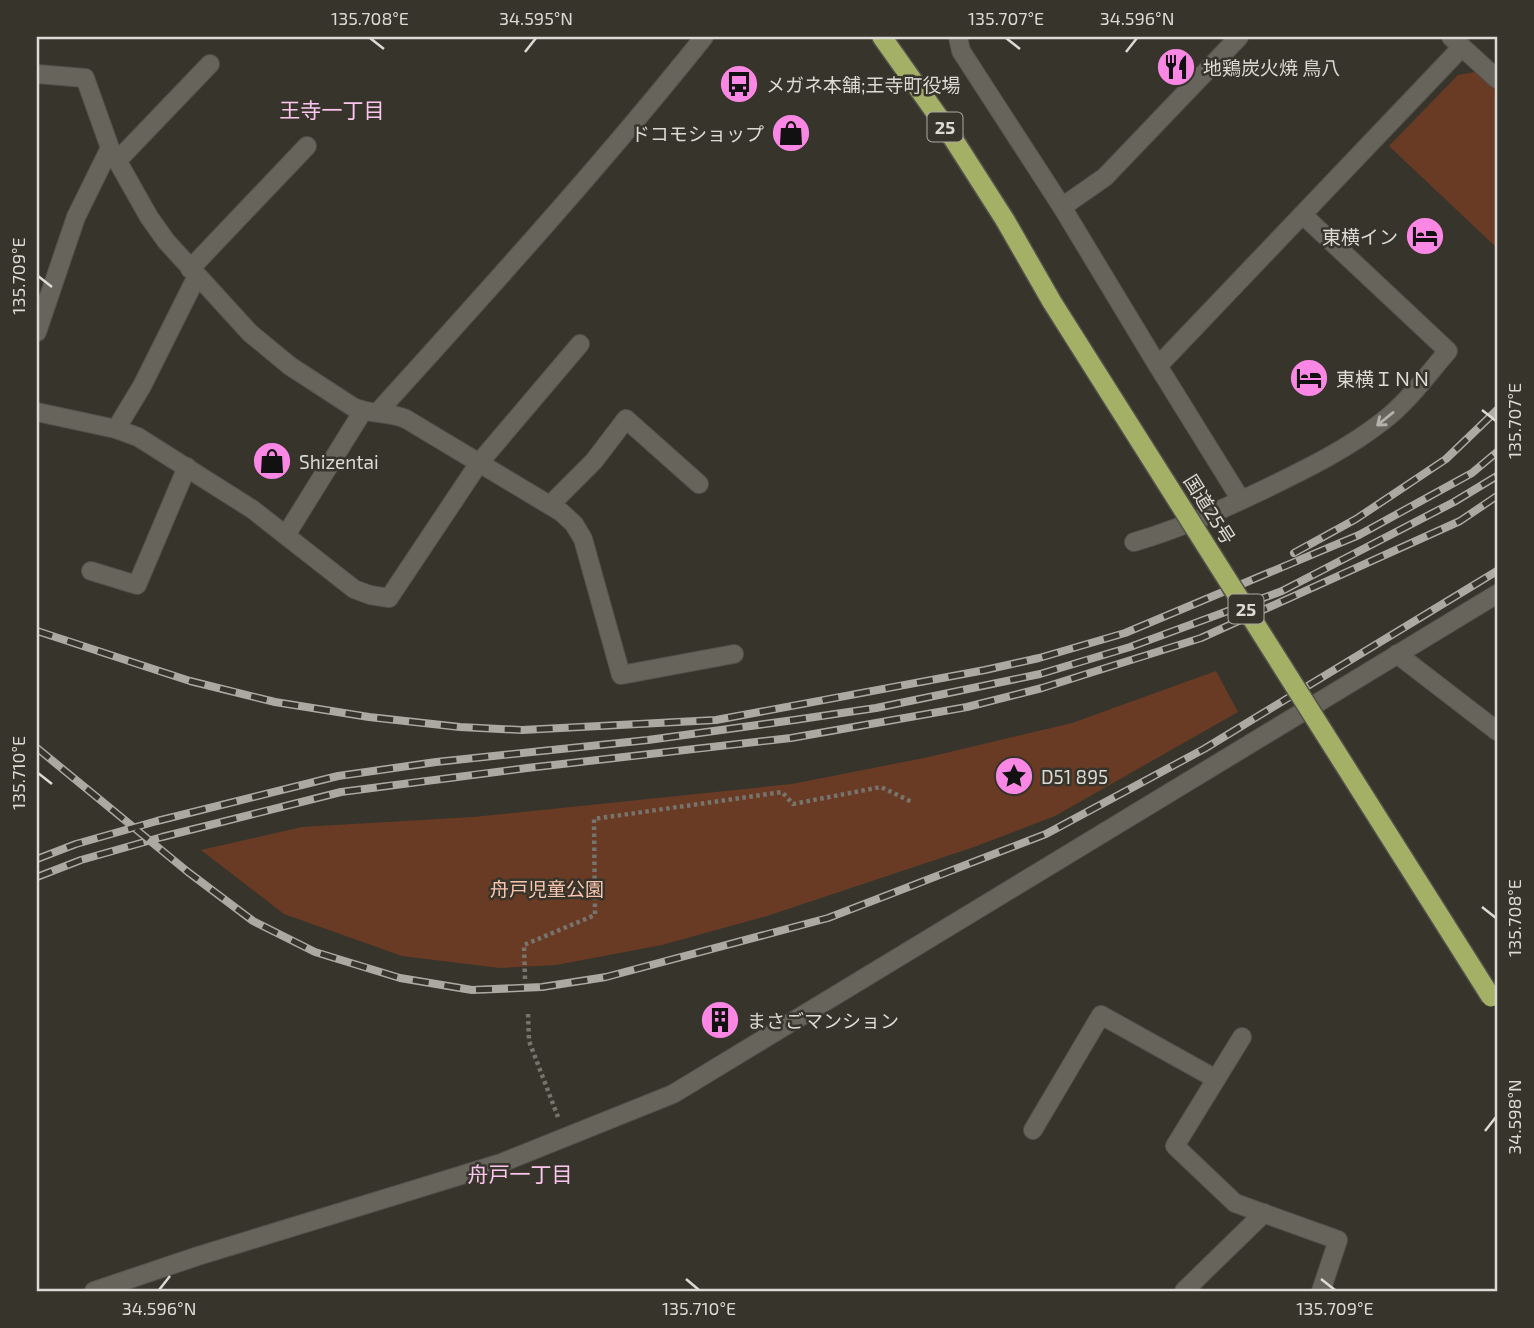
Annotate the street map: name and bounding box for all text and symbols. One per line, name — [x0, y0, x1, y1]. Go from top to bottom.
text: 135.708°E — [331, 7, 409, 29]
text: 34.595°N — [499, 7, 573, 29]
text: 135.707°E — [968, 7, 1044, 29]
text: 34.596°N — [1100, 7, 1174, 29]
restaurant icon: 地鶏炭火焼 鳥八 — [1155, 46, 1197, 88]
place label: 地鶏炭火焼 鳥八 — [1203, 56, 1340, 79]
bus stop icon: メガネ本舗;王寺町役場 — [718, 63, 760, 105]
place label: メガネ本舗;王寺町役場 — [766, 73, 961, 96]
district label: 王寺一丁目 — [280, 97, 385, 122]
shop icon: ドコモショップ — [770, 112, 812, 154]
road number: 25 — [928, 112, 962, 142]
place label: ドコモショップ — [631, 122, 764, 145]
hotel icon: 東横イン — [1404, 215, 1446, 257]
place label: 東横イン — [1322, 225, 1398, 248]
text: 135.709°E — [7, 237, 29, 315]
hotel icon: 東横ＩＮＮ — [1288, 357, 1330, 399]
place label: 東横ＩＮＮ — [1336, 367, 1431, 390]
text: 135.707°E — [1503, 383, 1525, 459]
one-way arrow — [1376, 411, 1394, 427]
shop icon: Shizentai — [251, 440, 293, 482]
place label: Shizentai — [299, 450, 379, 473]
street label: 国道25号 — [1180, 470, 1240, 548]
road number: 25 — [1228, 594, 1264, 624]
text: 135.710°E — [7, 736, 29, 810]
place icon: D51 895 — [993, 755, 1035, 797]
place label: D51 895 — [1041, 765, 1108, 788]
park label: 舟戸児童公園 — [490, 877, 604, 900]
text: 135.708°E — [1503, 879, 1525, 957]
building icon: まさごマンション — [699, 999, 741, 1041]
place label: まさごマンション — [747, 1009, 899, 1032]
text: 34.598°N — [1503, 1079, 1525, 1155]
district label: 舟戸一丁目 — [468, 1161, 573, 1186]
text: 34.596°N — [122, 1297, 196, 1319]
text: 135.710°E — [662, 1297, 736, 1319]
text: 135.709°E — [1296, 1297, 1374, 1319]

